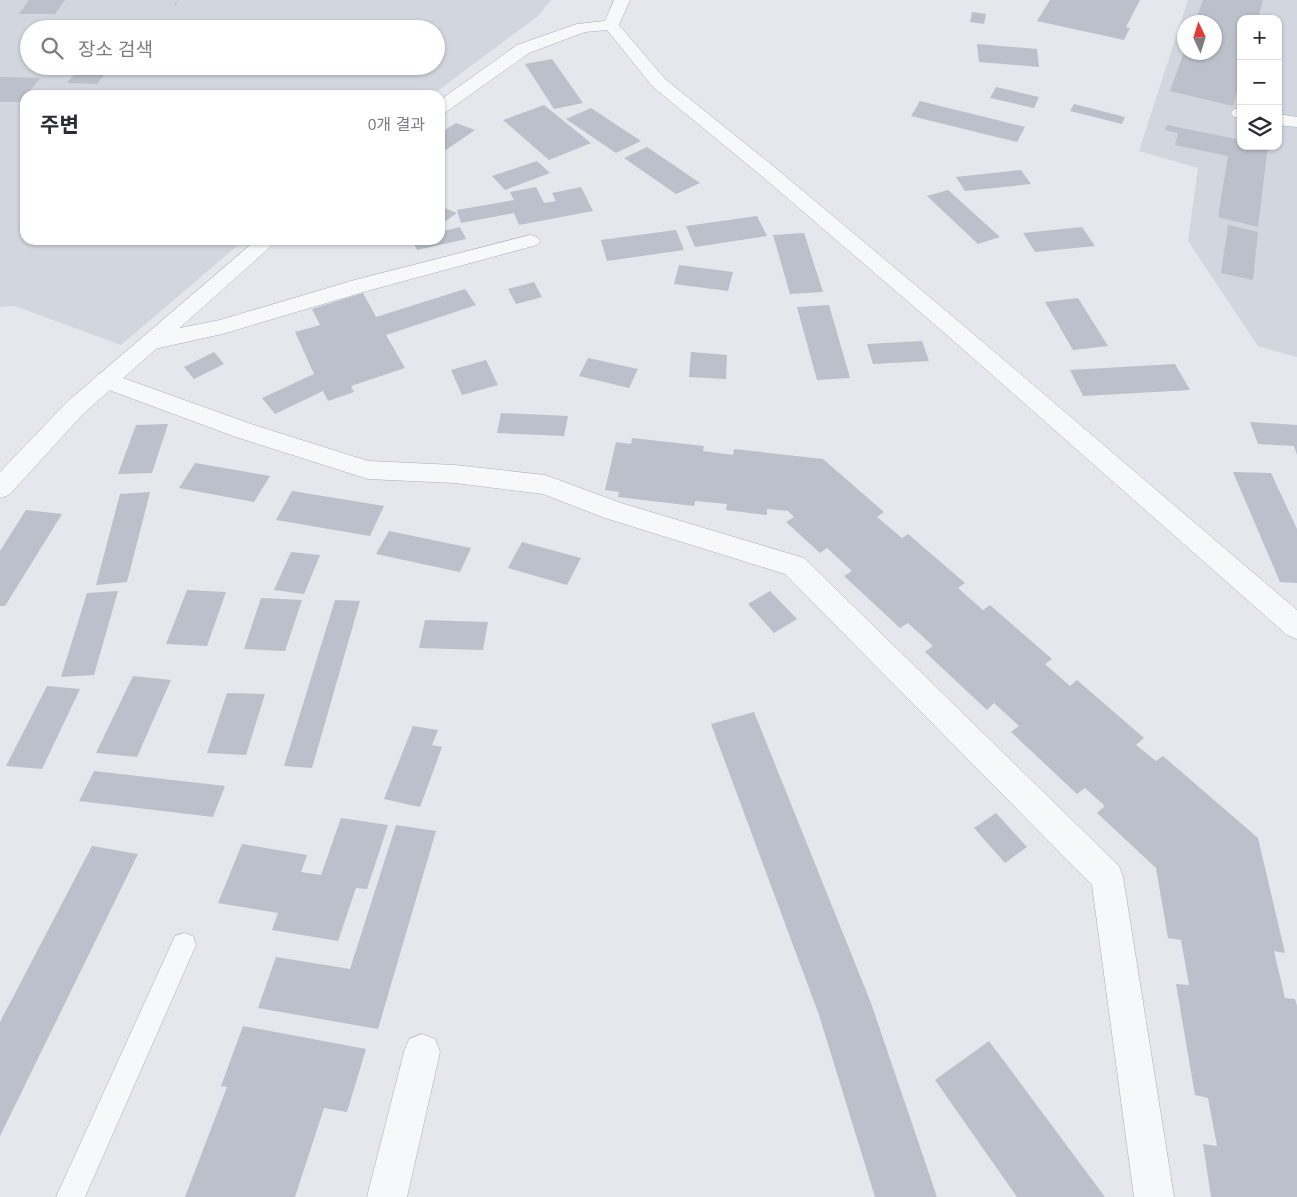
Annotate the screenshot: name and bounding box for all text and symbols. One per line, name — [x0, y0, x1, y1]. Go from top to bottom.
north arrow — [1177, 15, 1222, 60]
map controls — [1237, 15, 1282, 150]
button: + — [1237, 15, 1282, 60]
search box — [20, 20, 445, 75]
icon: search — [38, 34, 66, 62]
text: 장소 검색 — [78, 37, 153, 61]
button: − — [1237, 60, 1282, 105]
button: layers — [1237, 105, 1282, 150]
text: 주변 — [40, 111, 79, 138]
text: 0개 결과 — [368, 114, 425, 134]

